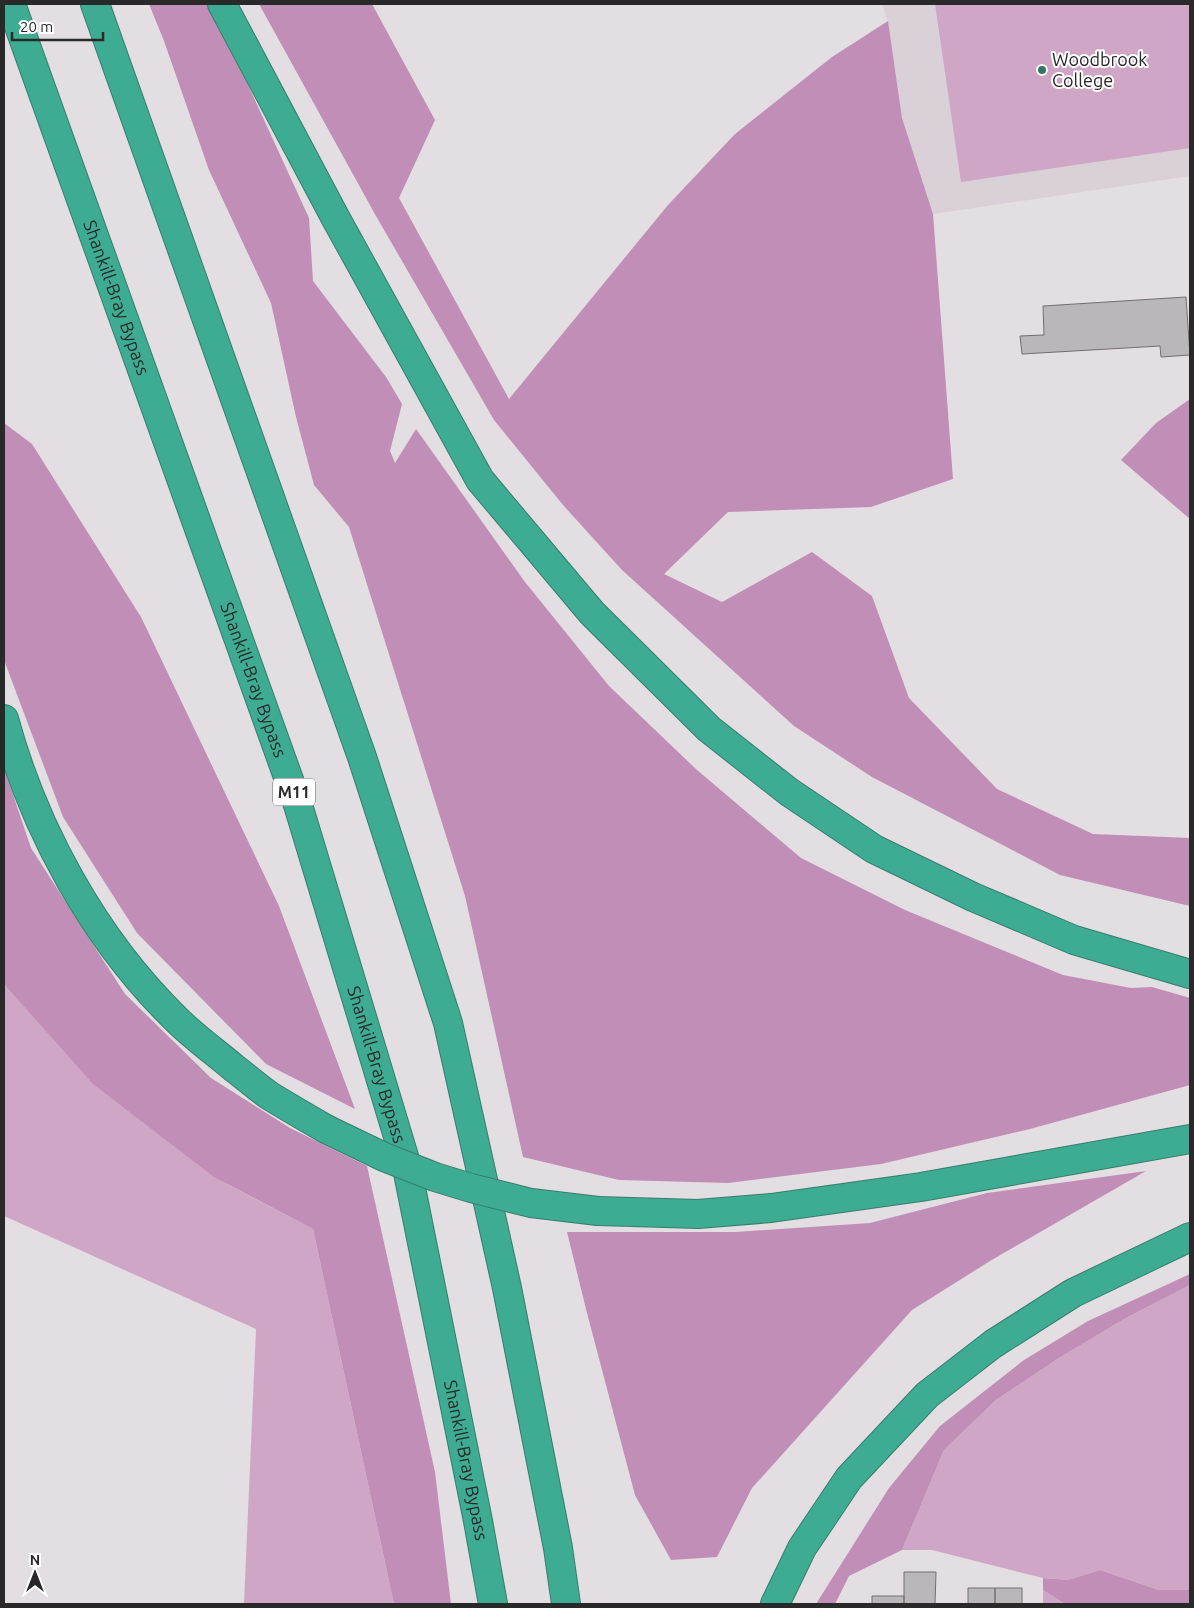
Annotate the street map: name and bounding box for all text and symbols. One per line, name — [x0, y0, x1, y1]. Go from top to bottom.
scale bar — [12, 10, 104, 42]
text: 20 m — [20, 18, 53, 35]
place label: Woodbrook College — [1052, 49, 1147, 90]
marker: Woodbrook College — [1036, 64, 1048, 76]
street label: Shankill-Bray Bypass — [80, 217, 154, 378]
street label: Shankill-Bray Bypass — [217, 599, 291, 760]
road number: M11 — [273, 779, 315, 806]
street label: Shankill-Bray Bypass — [344, 983, 410, 1145]
street label: Shankill-Bray Bypass — [441, 1378, 492, 1542]
north arrow — [10, 1548, 60, 1598]
text: N — [30, 1552, 40, 1568]

